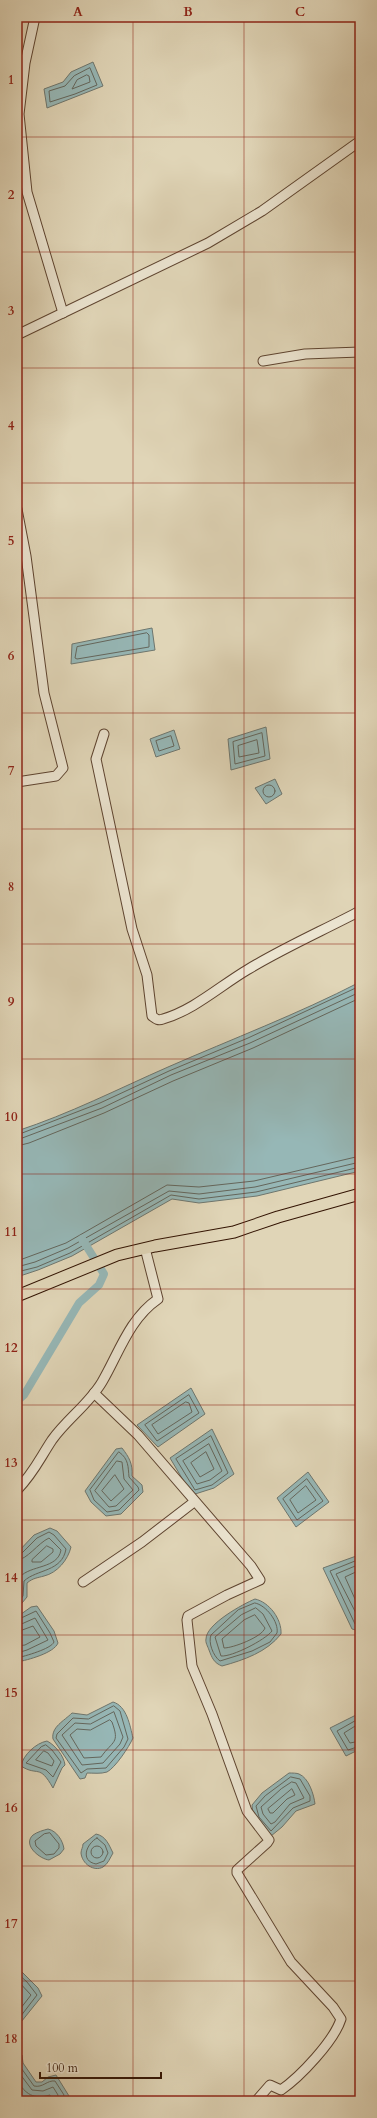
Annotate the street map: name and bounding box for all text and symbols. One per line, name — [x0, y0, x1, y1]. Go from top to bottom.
text: A — [73, 3, 83, 21]
text: B — [183, 3, 193, 21]
text: C — [295, 3, 305, 21]
text: 1 — [8, 71, 14, 89]
text: 2 — [8, 186, 15, 204]
text: 3 — [8, 302, 15, 320]
text: 4 — [8, 417, 15, 435]
text: 5 — [8, 532, 14, 550]
text: 6 — [8, 647, 15, 665]
text: 7 — [8, 762, 15, 780]
text: 8 — [8, 878, 14, 896]
text: 9 — [8, 993, 15, 1011]
text: 10 — [4, 1108, 18, 1126]
text: 11 — [4, 1223, 18, 1241]
text: 12 — [4, 1339, 18, 1357]
text: 13 — [4, 1454, 18, 1472]
text: 14 — [4, 1569, 18, 1587]
text: 15 — [4, 1684, 18, 1702]
text: 16 — [4, 1799, 18, 1817]
text: 17 — [4, 1915, 18, 1933]
text: 18 — [4, 2030, 18, 2048]
scale bar — [40, 2054, 161, 2080]
text: 100 m — [46, 2060, 79, 2076]

